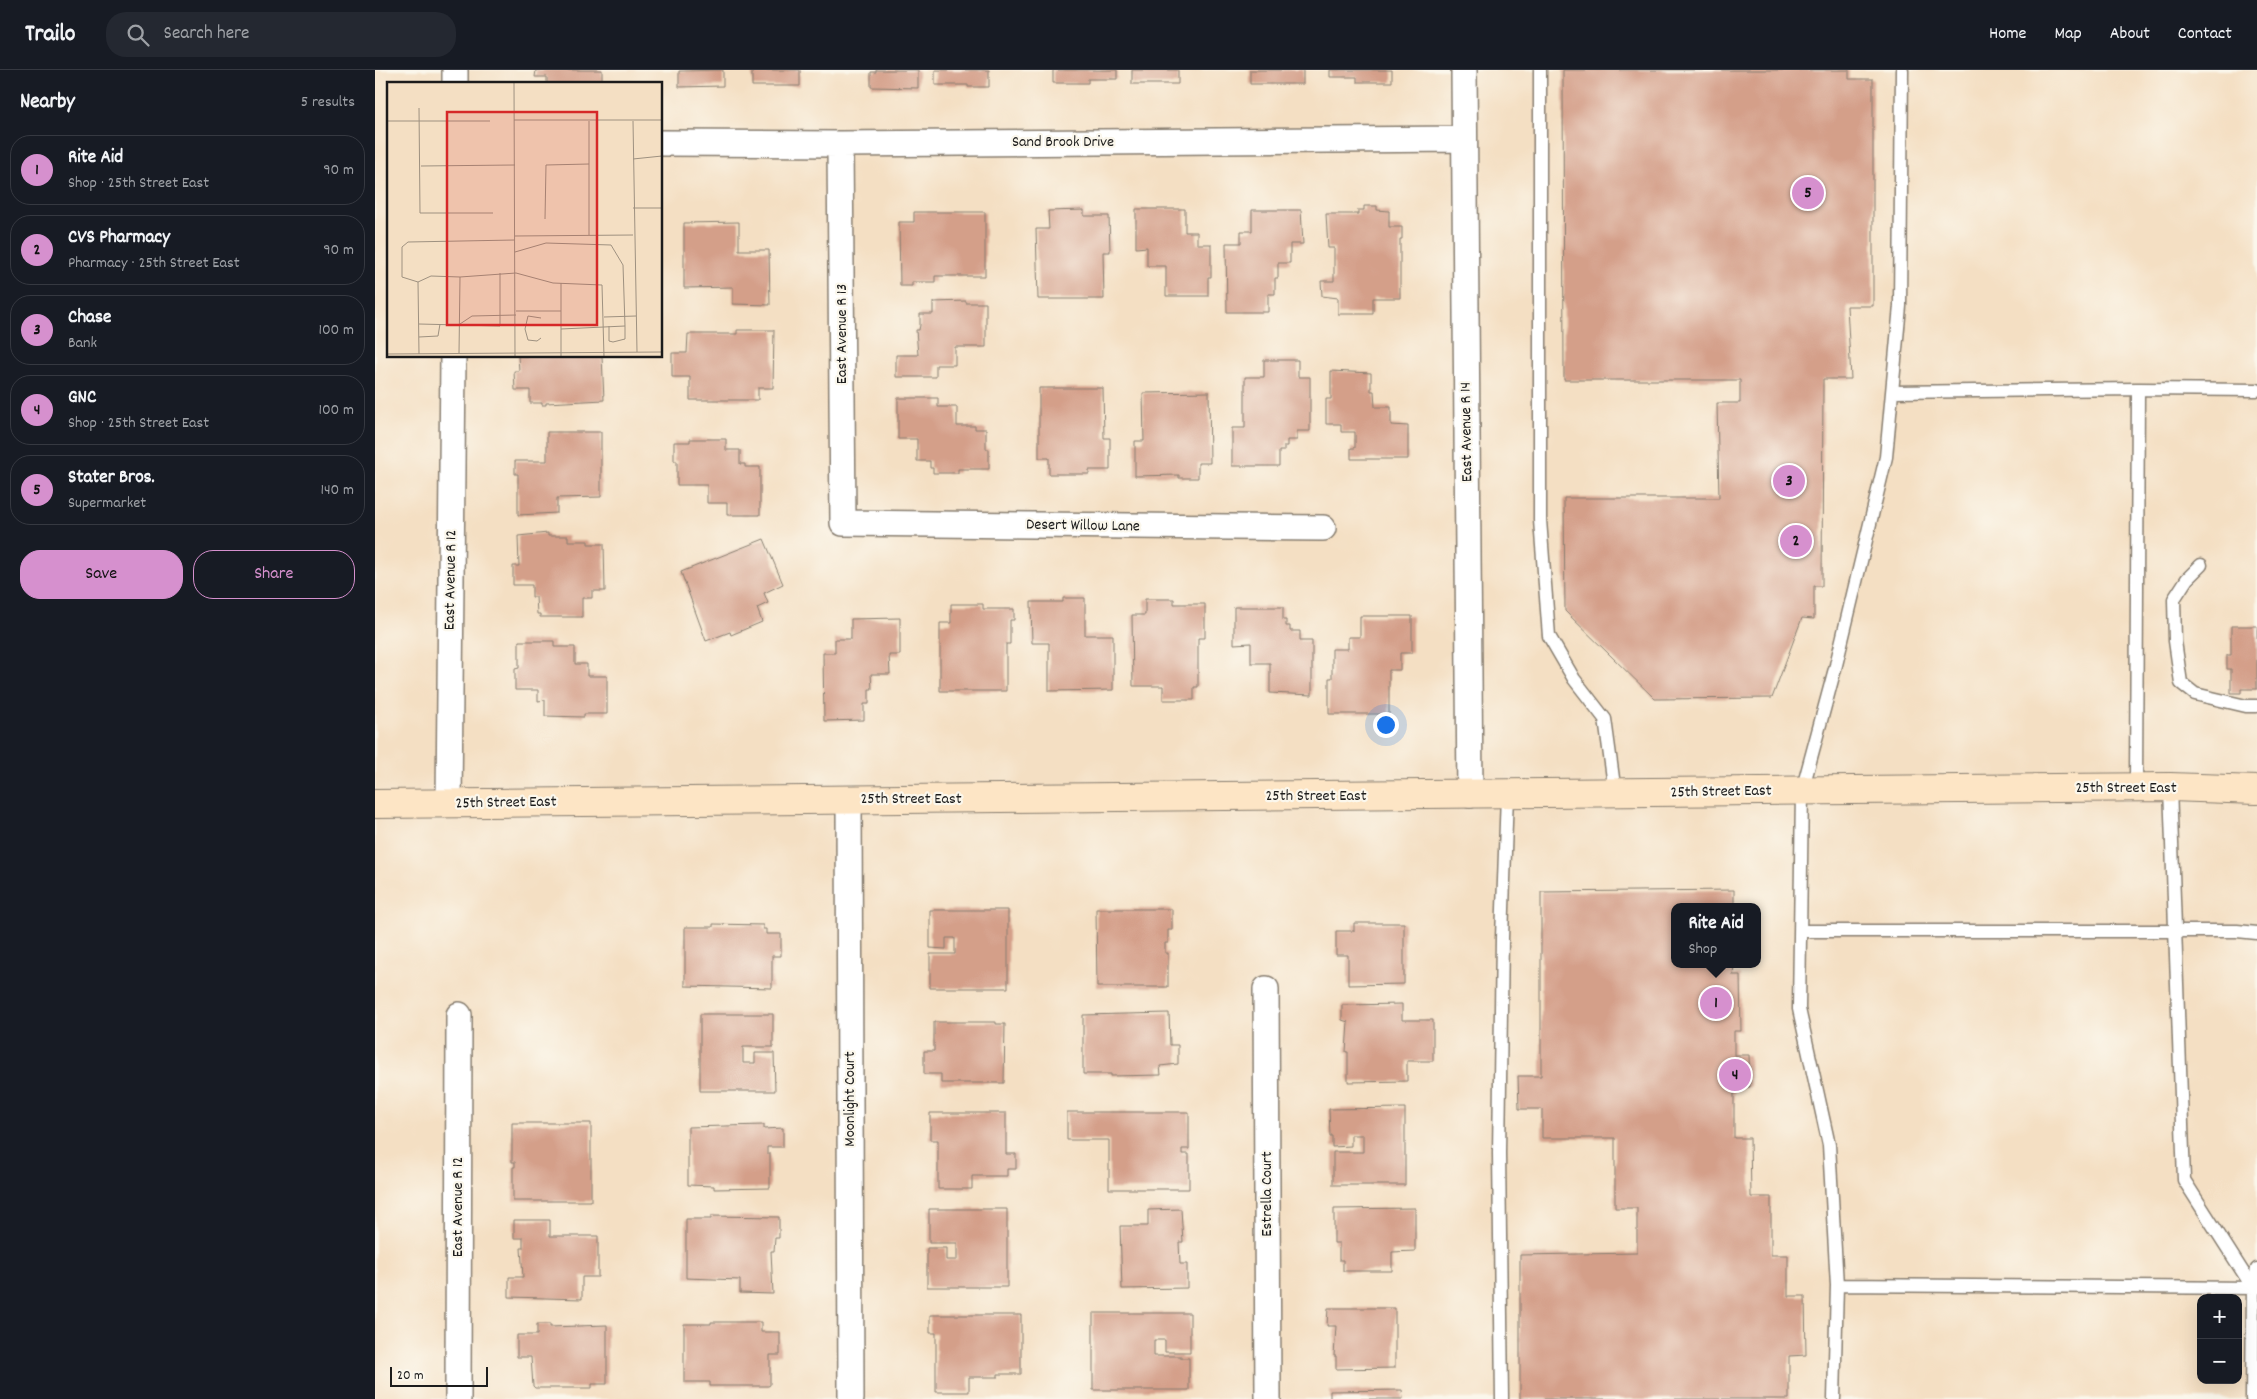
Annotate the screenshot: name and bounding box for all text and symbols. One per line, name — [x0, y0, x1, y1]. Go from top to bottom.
search box — [106, 12, 456, 57]
text: Trailo — [25, 18, 76, 52]
icon: search — [124, 21, 152, 49]
text: Search here — [164, 21, 249, 48]
text: Home — [1989, 22, 2026, 47]
text: Map — [2054, 22, 2082, 47]
text: About — [2110, 22, 2150, 47]
text: Contact — [2178, 22, 2232, 47]
inset map — [387, 82, 663, 358]
text: Nearby — [20, 88, 75, 118]
text: 5 results — [301, 91, 355, 114]
street label: Sand Brook Drive — [1012, 131, 1114, 154]
text: Rite Aid — [68, 145, 123, 172]
text: 1 — [35, 159, 39, 182]
text: 90 m — [323, 159, 354, 182]
text: Shop · 25th Street East — [68, 172, 209, 195]
pin: 5 — [1792, 174, 1824, 212]
text: CVS Pharmacy — [68, 225, 170, 252]
text: 2 — [34, 239, 41, 262]
text: 90 m — [323, 239, 354, 262]
text: Pharmacy · 25th Street East — [68, 252, 240, 275]
street label: East Avenue R 13 — [831, 284, 854, 384]
text: Chase — [68, 305, 111, 332]
text: 3 — [33, 319, 41, 342]
text: 100 m — [318, 319, 354, 342]
text: Bank — [68, 332, 97, 355]
street label: East Avenue R 14 — [1455, 382, 1479, 482]
text: GNC — [68, 385, 96, 412]
text: 4 — [34, 399, 40, 422]
text: 100 m — [318, 399, 354, 422]
text: Shop · 25th Street East — [68, 412, 209, 435]
pin: 3 — [1773, 462, 1805, 500]
text: Stater Bros. — [68, 465, 155, 492]
text: 5 — [33, 479, 41, 502]
text: 140 m — [320, 479, 354, 502]
text: Supermarket — [68, 492, 146, 515]
street label: Desert Willow Lane — [1026, 514, 1140, 538]
pin: 2 — [1780, 522, 1812, 560]
street label: East Avenue R 12 — [439, 530, 463, 630]
button: Save — [20, 550, 183, 599]
button: Share — [193, 550, 355, 599]
your location — [1373, 712, 1399, 738]
street label: 25th Street East — [2075, 777, 2177, 800]
street label: 25th Street East — [1670, 780, 1772, 804]
street label: 25th Street East — [1265, 785, 1367, 808]
street label: 25th Street East — [860, 788, 962, 811]
street label: 25th Street East — [455, 791, 557, 815]
popup — [1671, 903, 1761, 968]
text: Rite Aid — [1688, 911, 1744, 938]
text: Shop — [1688, 938, 1717, 961]
pin: 1 — [1700, 984, 1732, 1022]
street label: Moonlight Court — [839, 1051, 862, 1147]
pin: 4 — [1719, 1056, 1751, 1094]
street label: Estrella Court — [1256, 1151, 1279, 1237]
street label: East Avenue R 12 — [447, 1157, 470, 1257]
map controls — [2197, 1294, 2242, 1384]
button: + — [2197, 1294, 2242, 1339]
button: − — [2197, 1339, 2242, 1384]
scale bar — [390, 1364, 487, 1387]
text: 20 m — [397, 1366, 424, 1386]

